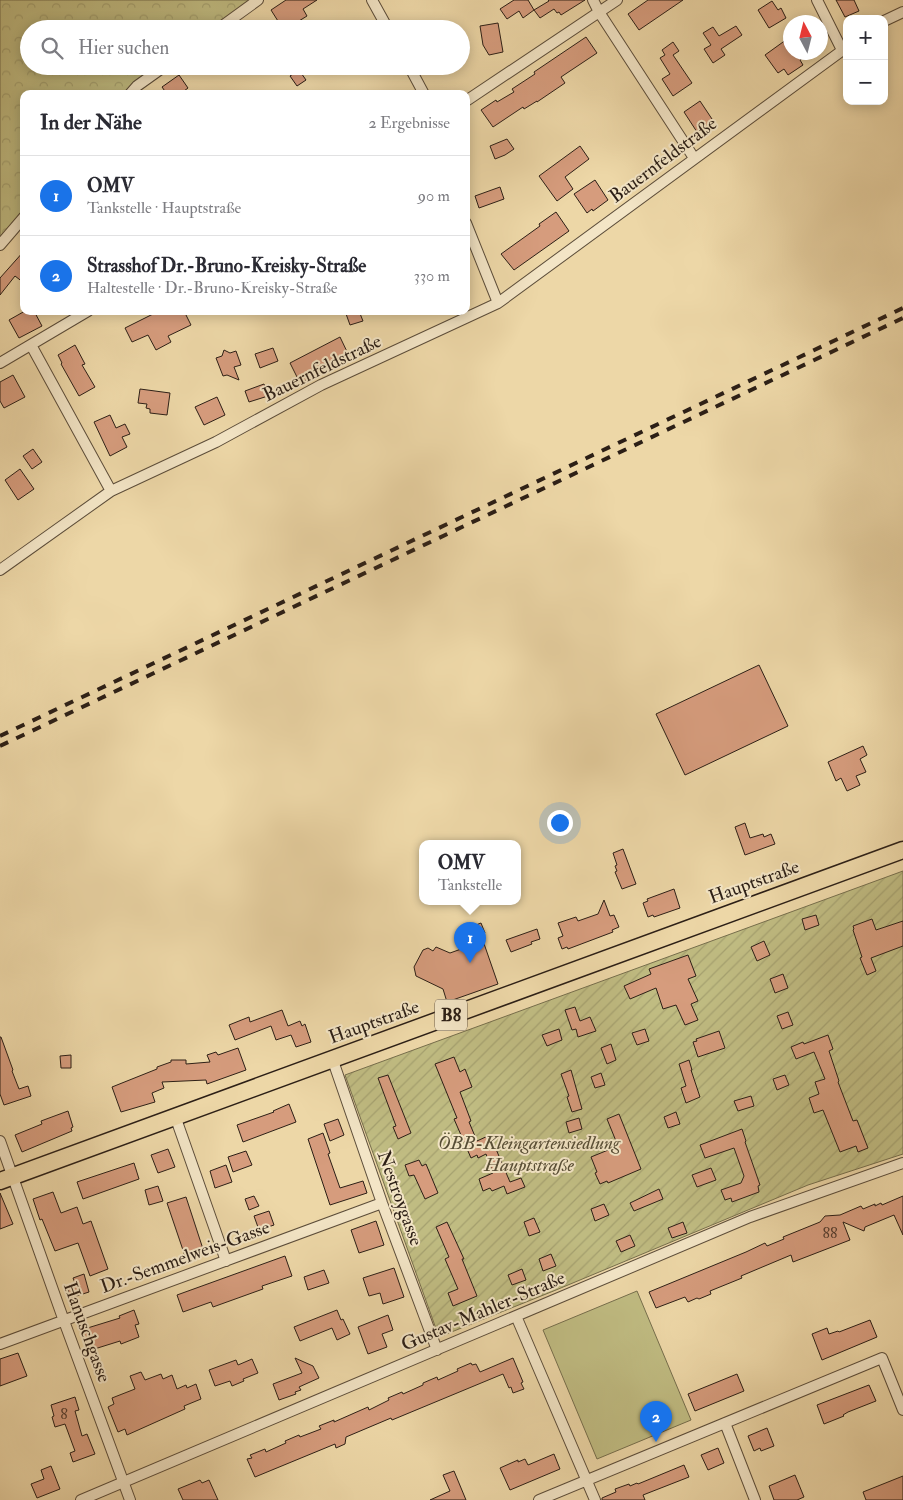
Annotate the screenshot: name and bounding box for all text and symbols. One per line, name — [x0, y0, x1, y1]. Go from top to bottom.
north arrow — [783, 15, 828, 60]
map controls — [843, 15, 888, 105]
button: + — [843, 15, 888, 60]
search box — [20, 20, 470, 75]
icon: search — [38, 34, 66, 62]
text: Hier suchen — [78, 36, 169, 60]
button: − — [843, 60, 888, 105]
text: In der Nähe — [40, 109, 142, 136]
street label: Bauernfeldstraße — [604, 112, 722, 208]
text: 2 Ergebnisse — [369, 113, 450, 133]
text: OMV — [87, 174, 134, 198]
text: 1 — [53, 186, 59, 206]
text: 90 m — [418, 186, 450, 206]
text: Tankstelle · Hauptstraße — [87, 198, 241, 218]
text: Strasshof Dr.-Bruno-Kreisky-Straße — [87, 254, 366, 278]
text: 2 — [52, 266, 60, 286]
text: 330 m — [414, 266, 450, 286]
text: Haltestelle · Dr.-Bruno-Kreisky-Straße — [87, 278, 338, 298]
street label: Bauernfeldstraße — [259, 329, 385, 407]
your location — [547, 810, 573, 836]
popup — [419, 840, 521, 905]
text: OMV — [438, 851, 485, 875]
street label: Hauptstraße — [705, 855, 803, 910]
text: Tankstelle — [438, 875, 502, 895]
pin: 1 — [454, 922, 486, 963]
street label: Hauptstraße — [325, 995, 423, 1050]
road number: B8 — [435, 1000, 467, 1030]
park label: ÖBB-Kleingartensiedlung Hauptstraße — [438, 1131, 621, 1177]
street label: Nestroygasse — [372, 1147, 428, 1249]
street label: Dr.-Semmelweis-Gasse — [97, 1215, 273, 1299]
house number: 88 — [822, 1223, 838, 1243]
street label: Gustav-Mahler-Straße — [397, 1266, 569, 1356]
street label: Hanuschgasse — [58, 1278, 116, 1386]
pin: 2 — [640, 1401, 672, 1442]
house number: 8 — [60, 1404, 68, 1424]

